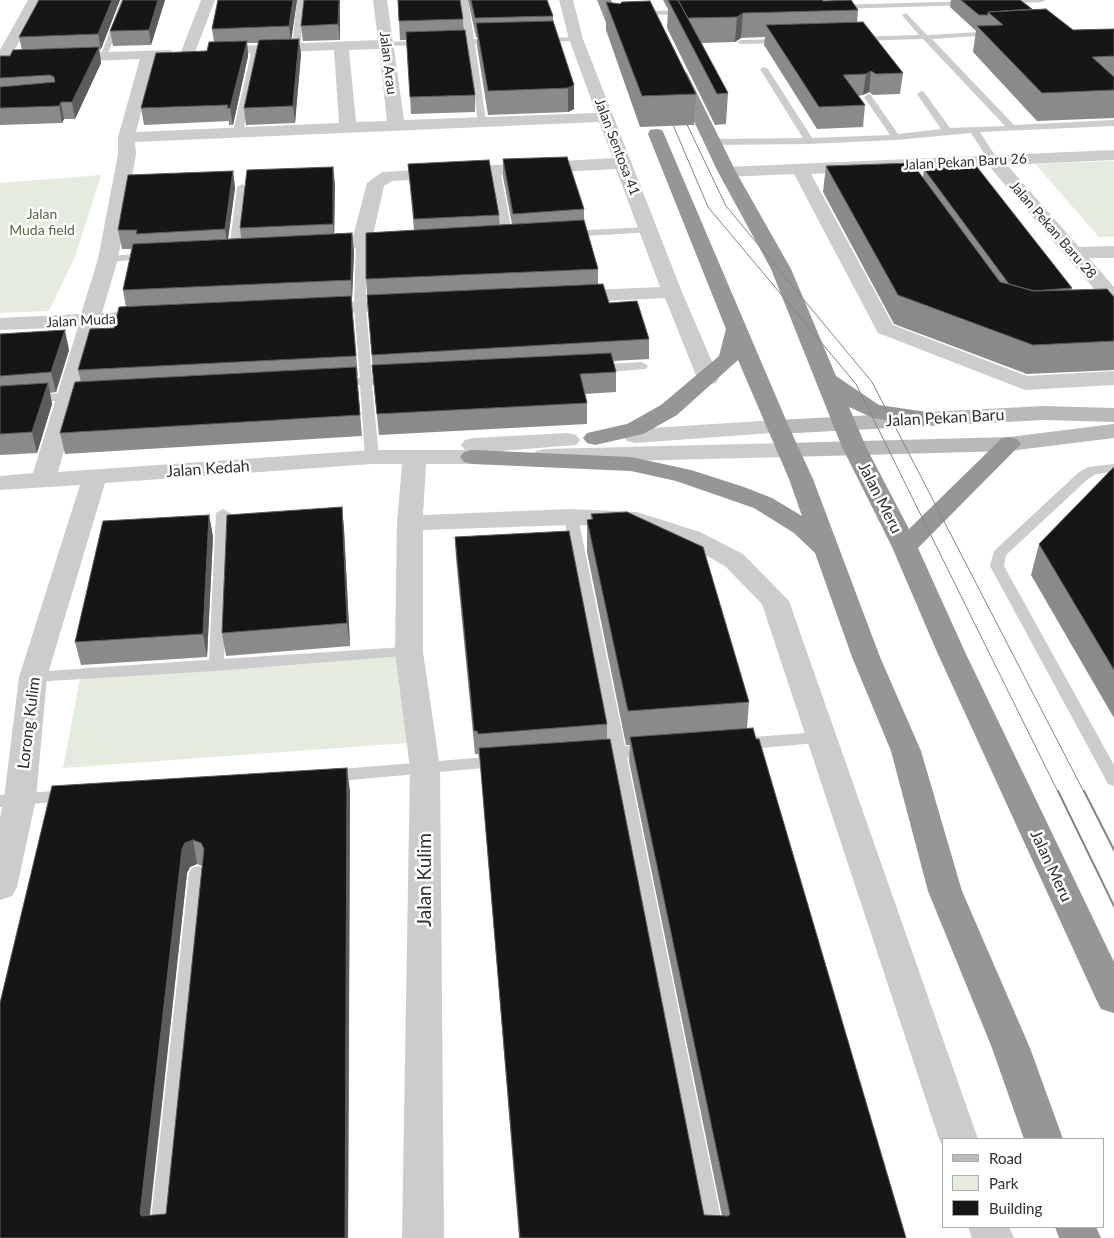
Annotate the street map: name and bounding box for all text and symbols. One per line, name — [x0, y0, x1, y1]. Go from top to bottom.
street label: Jalan Arau — [376, 30, 400, 96]
street label: Jalan Sentosa 41 — [591, 96, 643, 198]
street label: Jalan Pekan Baru 26 — [903, 150, 1027, 174]
street label: Jalan Pekan Baru 28 — [1006, 178, 1100, 282]
park label: Jalan Muda field — [9, 206, 75, 238]
street label: Jalan Muda — [46, 311, 116, 331]
street label: Jalan Pekan Baru — [885, 405, 1005, 431]
street label: Jalan Kedah — [166, 457, 250, 481]
street label: Jalan Meru — [854, 459, 906, 537]
street label: Lorong Kulim — [14, 676, 44, 770]
street label: Jalan Meru — [1026, 827, 1076, 905]
street label: Jalan Kulim — [414, 833, 436, 927]
legend — [942, 1138, 1104, 1228]
text: Road — [989, 1149, 1022, 1167]
text: Park — [989, 1174, 1018, 1192]
text: Building — [989, 1199, 1042, 1217]

